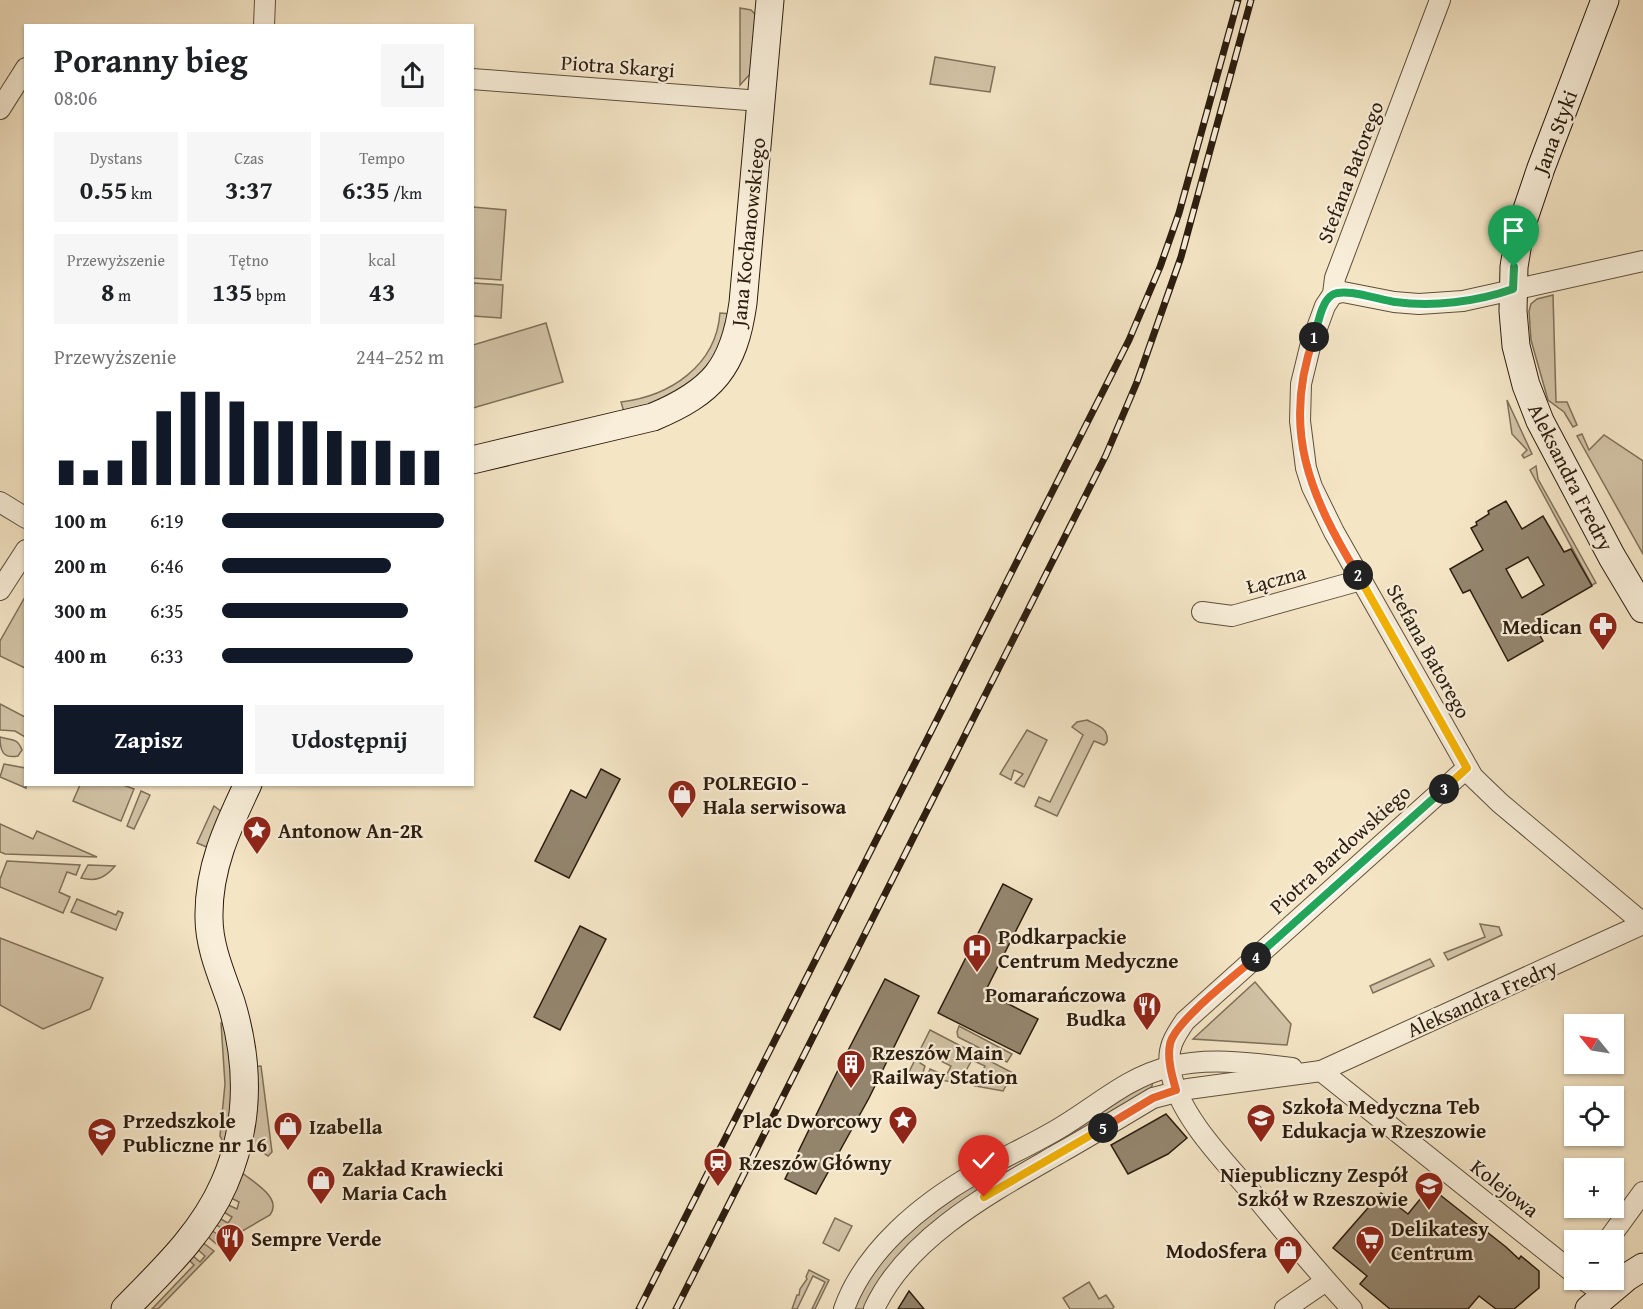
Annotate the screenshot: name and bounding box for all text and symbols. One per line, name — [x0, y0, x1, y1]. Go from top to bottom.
text: Poranny bieg — [54, 36, 248, 84]
button: share — [381, 44, 444, 107]
street label: Piotra Skargi — [560, 47, 676, 85]
text: 08:06 — [54, 83, 97, 112]
street label: Jana Styki — [1524, 85, 1585, 181]
street label: Stefana Batorego — [1309, 96, 1391, 248]
street label: Jana Kochanowskiego — [722, 136, 773, 331]
text: Dystans — [90, 146, 142, 170]
text: Czas — [234, 146, 264, 170]
text: Tempo — [359, 146, 405, 170]
text: 0.55 — [80, 170, 128, 209]
text: 3:37 — [225, 170, 273, 209]
text: 6:35 — [342, 170, 390, 209]
text: km — [128, 181, 152, 205]
text: /km — [390, 181, 422, 205]
pin — [1488, 205, 1539, 267]
icon: arrive — [1497, 214, 1530, 247]
text: Przewyższenie — [67, 248, 165, 272]
text: Tętno — [229, 248, 269, 272]
text: kcal — [368, 248, 396, 272]
text: 8 — [101, 272, 114, 311]
text: 135 — [212, 272, 252, 311]
text: 43 — [369, 272, 395, 311]
text: m — [114, 283, 131, 307]
text: bpm — [252, 283, 286, 307]
pin: 1 — [1299, 322, 1329, 352]
text: 1 — [1310, 325, 1318, 349]
text: Przewyższenie — [54, 342, 176, 371]
text: 244–252 m — [356, 342, 444, 371]
street label: Aleksandra Fredry — [1520, 398, 1622, 557]
text: 100 m — [54, 506, 107, 535]
text: 6:19 — [150, 506, 184, 535]
text: 200 m — [54, 551, 107, 580]
text: 6:46 — [150, 551, 184, 580]
street label: Łączna — [1243, 556, 1309, 602]
pin: 2 — [1343, 560, 1373, 590]
text: 2 — [1354, 563, 1362, 587]
street label: Stefana Batorego — [1379, 578, 1479, 724]
text: 300 m — [54, 596, 107, 625]
text: 6:35 — [150, 596, 184, 625]
pharmacy icon: Medican — [1587, 610, 1619, 652]
place label: Medican — [1502, 611, 1583, 642]
text: 400 m — [54, 641, 107, 670]
text: 6:33 — [150, 641, 184, 670]
button: Zapisz — [54, 705, 243, 774]
button: Udostępnij — [255, 705, 444, 774]
place label: POLREGIO - Hala serwisowa — [703, 767, 847, 822]
pin: 3 — [1429, 774, 1459, 804]
street label: Piotra Bardowskiego — [1262, 777, 1418, 921]
text: 3 — [1440, 777, 1448, 801]
shop icon: POLREGIO - Hala serwisowa — [666, 778, 698, 820]
place icon: Antonow An-2R — [241, 814, 273, 856]
place label: Antonow An-2R — [278, 815, 424, 846]
place label: Podkarpackie Centrum Medyczne — [998, 921, 1178, 976]
hospital icon: Podkarpackie Centrum Medyczne — [961, 932, 993, 974]
pin: 4 — [1241, 942, 1271, 972]
text: 4 — [1252, 945, 1260, 969]
street label: Aleksandra Fredry — [1402, 951, 1563, 1045]
place label: Pomarańczowa Budka — [985, 979, 1126, 1034]
restaurant icon: Pomarańczowa Budka — [1131, 990, 1163, 1032]
north arrow — [1564, 1014, 1624, 1074]
map controls — [1564, 1014, 1624, 1290]
place label: Rzeszów Main Railway Station — [872, 1037, 1018, 1092]
building icon: Rzeszów Main Railway Station — [835, 1048, 867, 1090]
button: locate — [1564, 1086, 1624, 1146]
place label: Szkoła Medyczna Teb Edukacja w Rzeszowie — [1282, 1091, 1486, 1146]
school or university icon: Szkoła Medyczna Teb Edukacja w Rzeszowie — [1245, 1102, 1277, 1144]
place icon: Plac Dworcowy — [887, 1104, 919, 1146]
place label: Przedszkole Publiczne nr 16 — [123, 1105, 267, 1160]
place label: Plac Dworcowy — [743, 1105, 882, 1136]
shop icon: Izabella — [272, 1110, 304, 1152]
place label: Izabella — [309, 1111, 383, 1142]
pin: 5 — [1088, 1113, 1118, 1143]
school or university icon: Przedszkole Publiczne nr 16 — [86, 1116, 118, 1158]
text: 5 — [1099, 1116, 1107, 1140]
pin — [958, 1135, 1009, 1197]
icon: check — [967, 1144, 1000, 1177]
station icon: Rzeszów Główny — [702, 1146, 734, 1188]
place label: Rzeszów Główny — [739, 1147, 892, 1178]
street label: Kolejowa — [1464, 1151, 1546, 1225]
place label: Zakład Krawiecki Maria Cach — [342, 1153, 504, 1208]
button: + — [1564, 1158, 1624, 1218]
place label: Niepubliczny Zespół Szkół w Rzeszowie — [1220, 1159, 1408, 1214]
shop icon: Zakład Krawiecki Maria Cach — [305, 1164, 337, 1206]
school or university icon: Niepubliczny Zespół Szkół w Rzeszowie — [1413, 1170, 1445, 1212]
place label: Delikatesy Centrum — [1391, 1213, 1489, 1268]
restaurant icon: Sempre Verde — [214, 1222, 246, 1264]
place label: Sempre Verde — [251, 1223, 382, 1254]
supermarket icon: Delikatesy Centrum — [1354, 1224, 1386, 1266]
button: − — [1564, 1230, 1624, 1290]
shop icon: ModoSfera — [1272, 1234, 1304, 1276]
place label: ModoSfera — [1166, 1235, 1267, 1266]

